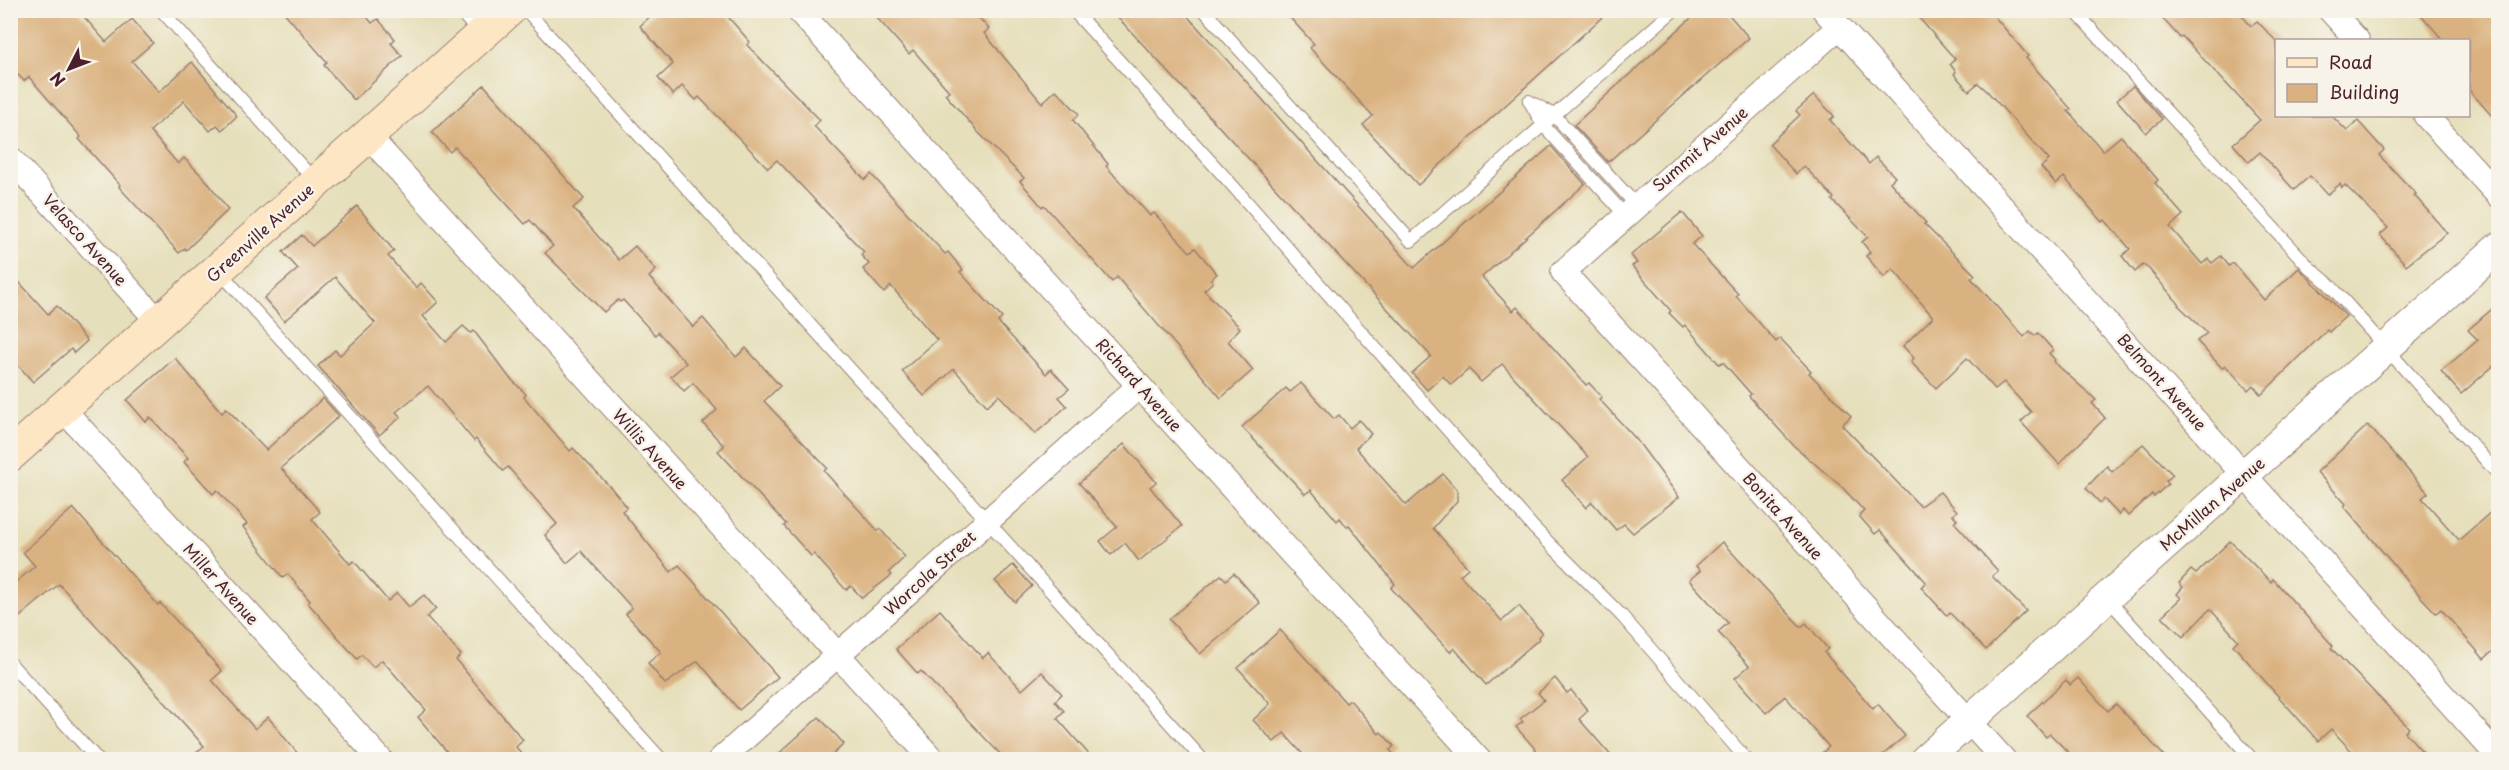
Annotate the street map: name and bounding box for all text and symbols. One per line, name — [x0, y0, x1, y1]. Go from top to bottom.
north arrow — [39, 39, 99, 99]
legend — [2275, 39, 2470, 117]
text: Road — [2329, 48, 2373, 75]
text: N — [44, 67, 70, 92]
text: Building — [2329, 78, 2399, 105]
street label: Summit Avenue — [1646, 100, 1753, 197]
street label: Greenville Avenue — [200, 177, 318, 287]
street label: Velasco Avenue — [38, 188, 134, 291]
street label: Belmont Avenue — [2113, 327, 2213, 435]
street label: Richard Avenue — [1091, 332, 1189, 437]
street label: Willis Avenue — [608, 402, 694, 494]
street label: McMillan Avenue — [2153, 451, 2269, 556]
street label: Bonita Avenue — [1738, 466, 1830, 565]
street label: Worcola Street — [878, 524, 981, 620]
street label: Miller Avenue — [178, 537, 265, 630]

